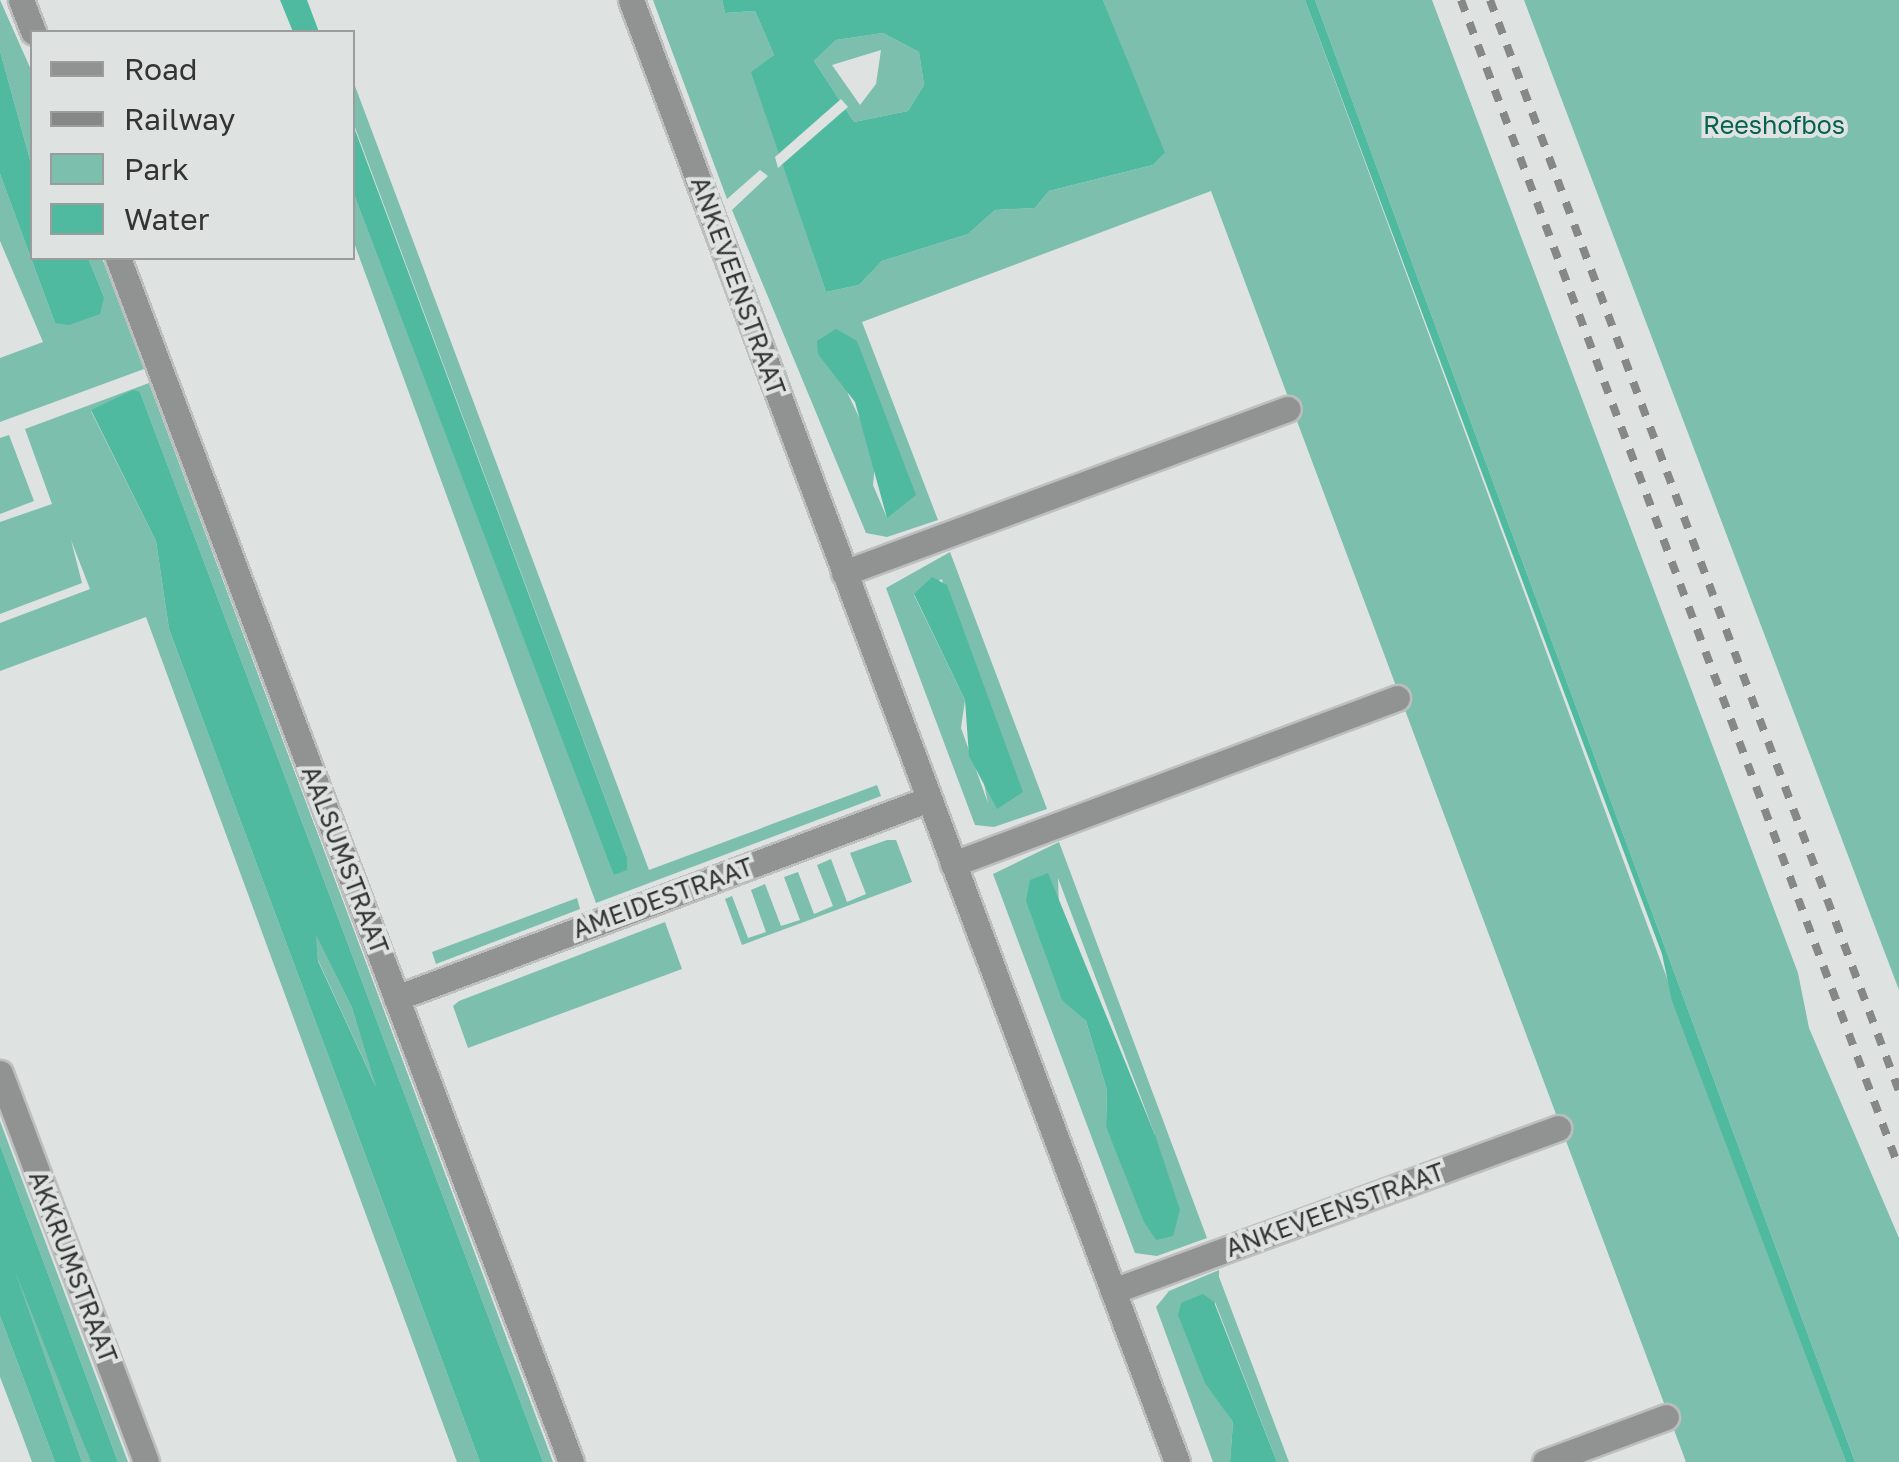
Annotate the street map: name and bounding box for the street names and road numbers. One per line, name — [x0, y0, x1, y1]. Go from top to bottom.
street label: ANKEVEENSTRAAT — [684, 173, 792, 399]
street label: AALSUMSTRAAT — [295, 762, 395, 958]
street label: AMEIDESTRAAT — [569, 851, 757, 945]
street label: ANKEVEENSTRAAT — [1222, 1156, 1448, 1264]
street label: AKKRUMSTRAAT — [23, 1167, 123, 1367]

